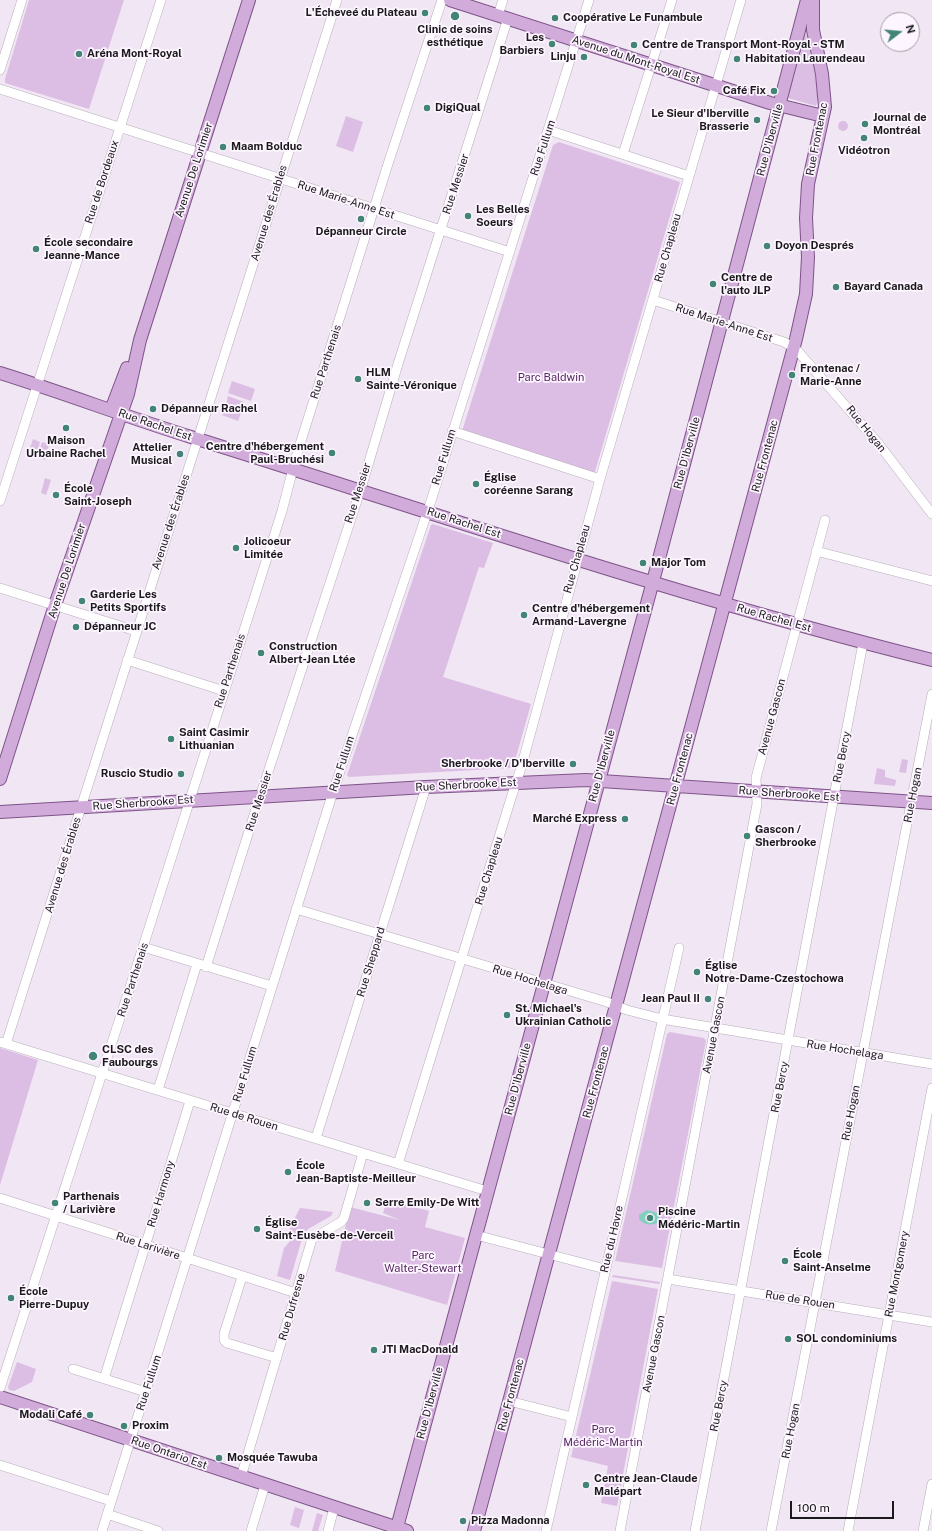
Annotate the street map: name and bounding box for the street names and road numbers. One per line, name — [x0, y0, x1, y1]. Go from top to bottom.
street label: Avenue du Mont-Royal Est — [570, 33, 702, 87]
street label: Rue Frontenac — [803, 101, 831, 177]
street label: Rue D'Iberville — [754, 102, 786, 178]
street label: Rue Fullum — [528, 118, 558, 178]
street label: Avenue De Lorimier — [172, 121, 216, 219]
street label: Rue de Bordeaux — [82, 138, 122, 226]
street label: Rue Messier — [440, 152, 472, 216]
street label: Avenue des Érables — [248, 163, 290, 263]
street label: Rue Marie-Anne Est — [296, 178, 396, 222]
street label: Rue Chapleau — [652, 212, 684, 284]
street label: Rue Marie-Anne Est — [674, 301, 774, 345]
street label: Rue Parthenais — [308, 323, 344, 401]
street label: Rue Hogan — [843, 403, 889, 455]
street label: Rue Rachel Est — [116, 406, 194, 444]
street label: Rue D'Iberville — [671, 415, 703, 491]
street label: Rue Frontenac — [749, 418, 781, 494]
street label: Rue Fullum — [429, 427, 459, 487]
street label: Rue Messier — [342, 461, 374, 525]
street label: Avenue des Érables — [149, 473, 193, 571]
street label: Rue Rachel Est — [425, 505, 503, 541]
street label: Avenue De Lorimier — [45, 522, 89, 620]
street label: Rue Chapleau — [561, 523, 593, 595]
street label: Rue Rachel Est — [735, 601, 813, 635]
street label: Rue Parthenais — [212, 632, 248, 710]
street label: Avenue Gascon — [755, 677, 789, 757]
street label: Rue D'Iberville — [586, 728, 618, 804]
street label: Rue Bercy — [831, 730, 853, 784]
street label: Rue Frontenac — [664, 731, 696, 807]
street label: Rue Fullum — [327, 734, 357, 794]
street label: Rue Hogan — [901, 766, 925, 824]
street label: Rue Messier — [243, 769, 275, 833]
street label: Rue Sherbrooke Est — [415, 776, 517, 794]
street label: Rue Sherbrooke Est — [738, 784, 840, 804]
street label: Rue Sherbrooke Est — [92, 793, 194, 813]
street label: Avenue des Érables — [42, 815, 84, 915]
street label: Rue Chapleau — [472, 835, 506, 907]
street label: Rue Sheppard — [354, 925, 388, 999]
street label: Rue Parthenais — [115, 941, 151, 1019]
street label: Rue Hochelaga — [491, 962, 569, 998]
street label: Avenue Gascon — [700, 995, 728, 1075]
street label: Rue Hochelaga — [806, 1037, 884, 1063]
street label: Rue D'Iberville — [502, 1041, 534, 1117]
street label: Rue Fullum — [230, 1044, 260, 1104]
street label: Rue Frontenac — [580, 1044, 612, 1120]
street label: Rue Bercy — [769, 1060, 791, 1114]
street label: Rue Hogan — [839, 1084, 863, 1142]
street label: Rue de Rouen — [208, 1100, 280, 1134]
street label: Rue Harmony — [145, 1159, 177, 1229]
street label: Rue du Havre — [598, 1204, 626, 1274]
street label: Rue Larivière — [114, 1229, 182, 1263]
street label: Rue Montgomery — [882, 1230, 912, 1318]
street label: Rue Dufresne — [276, 1272, 308, 1342]
street label: Rue de Rouen — [764, 1288, 836, 1312]
street label: Avenue Gascon — [640, 1314, 668, 1394]
street label: Rue Fullum — [134, 1353, 164, 1413]
street label: Rue Frontenac — [495, 1357, 527, 1433]
street label: Rue D'Iberville — [414, 1365, 446, 1441]
street label: Rue Bercy — [708, 1379, 730, 1433]
street label: Rue Hogan — [779, 1402, 803, 1460]
street label: Rue Ontario Est — [129, 1434, 209, 1472]

